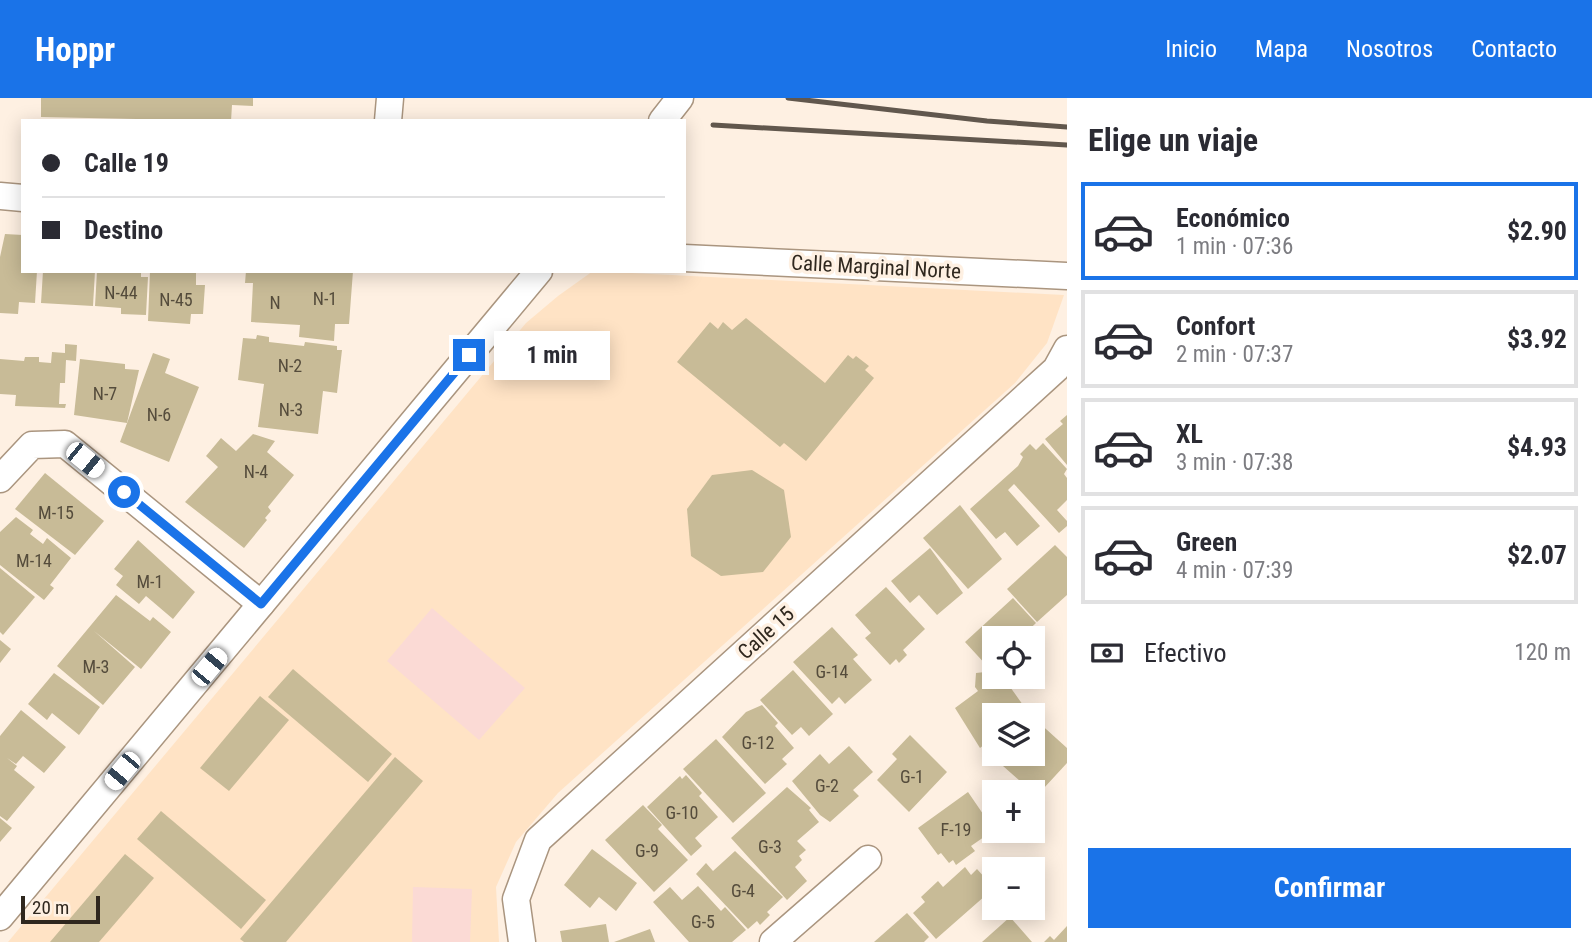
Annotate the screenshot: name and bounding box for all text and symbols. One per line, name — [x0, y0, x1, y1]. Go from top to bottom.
text: Hoppr — [35, 30, 115, 69]
text: Inicio — [1165, 35, 1217, 63]
text: Mapa — [1255, 35, 1308, 63]
text: Nosotros — [1346, 35, 1433, 63]
text: Contacto — [1471, 35, 1557, 63]
text: Elige un viaje — [1088, 121, 1258, 159]
text: Calle 19 — [84, 148, 169, 178]
icon: car — [1092, 200, 1155, 263]
text: Económico — [1176, 203, 1290, 233]
text: Destino — [84, 215, 163, 245]
text: $2.90 — [1507, 216, 1567, 246]
text: 1 min · 07:36 — [1176, 233, 1293, 260]
street label: Calle Marginal Norte — [791, 251, 962, 283]
house number: N-44 — [104, 282, 138, 303]
house number: N-1 — [313, 288, 337, 309]
house number: N-45 — [159, 289, 193, 310]
house number: N — [269, 292, 281, 313]
icon: car — [1092, 308, 1155, 371]
text: Confort — [1176, 311, 1255, 341]
text: $3.92 — [1507, 324, 1567, 354]
callout: 1 min — [494, 330, 609, 380]
route end — [453, 339, 485, 371]
text: 2 min · 07:37 — [1176, 341, 1293, 368]
text: 1 min — [526, 342, 578, 369]
house number: N-2 — [278, 355, 302, 376]
house number: N-7 — [93, 383, 117, 404]
house number: N-3 — [279, 399, 303, 420]
house number: N-6 — [147, 404, 171, 425]
icon: car — [1092, 416, 1155, 479]
text: XL — [1176, 419, 1203, 449]
text: $4.93 — [1507, 432, 1567, 462]
car — [63, 439, 108, 481]
text: 3 min · 07:38 — [1176, 449, 1293, 476]
house number: N-4 — [244, 461, 268, 482]
route start — [108, 476, 140, 508]
house number: M-15 — [38, 502, 74, 523]
icon: car — [1092, 524, 1155, 587]
text: Green — [1176, 527, 1237, 557]
text: $2.07 — [1507, 540, 1567, 570]
house number: M-14 — [16, 550, 52, 571]
text: 4 min · 07:39 — [1176, 557, 1293, 584]
house number: M-1 — [137, 571, 163, 592]
street label: Calle 15 — [733, 602, 799, 664]
map controls — [982, 626, 1045, 920]
button: locate — [982, 626, 1045, 689]
icon: cash — [1088, 634, 1126, 672]
text: Efectivo — [1144, 638, 1226, 668]
text: 120 m — [1514, 639, 1571, 666]
car — [188, 644, 231, 690]
house number: M-3 — [83, 656, 109, 677]
house number: G-14 — [816, 661, 849, 682]
button: layers — [982, 703, 1045, 766]
house number: G-12 — [742, 732, 775, 753]
car — [101, 748, 144, 794]
house number: G-1 — [900, 766, 924, 787]
house number: G-2 — [815, 775, 839, 796]
button: + — [982, 780, 1045, 843]
house number: G-10 — [666, 802, 698, 823]
house number: F-19 — [941, 819, 971, 840]
house number: G-3 — [758, 836, 782, 857]
house number: G-9 — [635, 840, 659, 861]
button: Confirmar — [1088, 848, 1571, 928]
button: − — [982, 857, 1045, 920]
house number: G-4 — [731, 880, 755, 901]
scale bar — [21, 893, 100, 925]
text: 20 m — [32, 896, 69, 919]
house number: G-5 — [691, 911, 715, 932]

